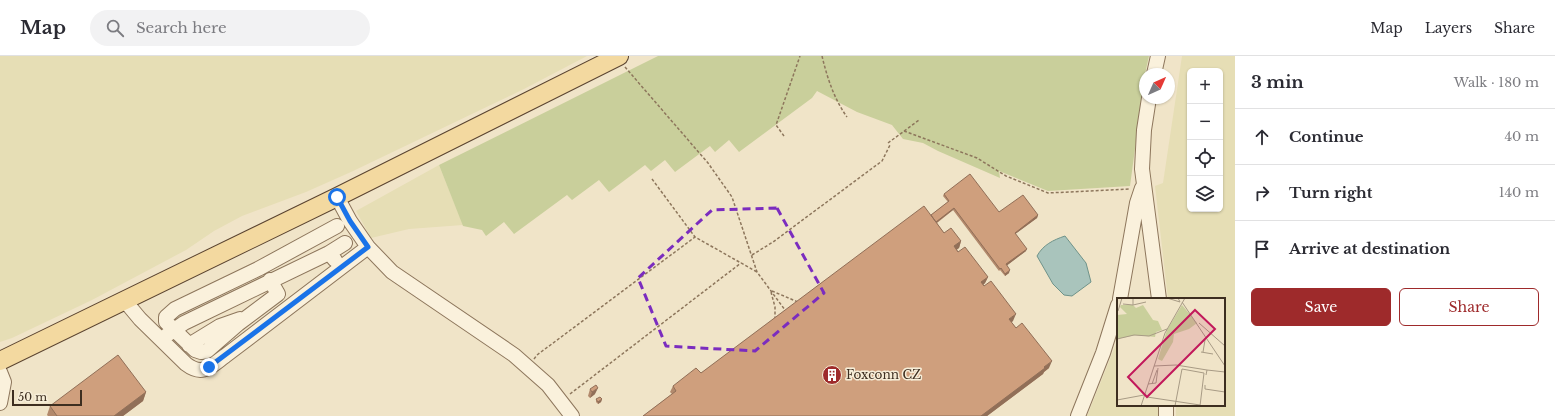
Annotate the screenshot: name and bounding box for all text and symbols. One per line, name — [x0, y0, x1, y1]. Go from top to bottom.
search box — [90, 10, 370, 46]
text: Map — [20, 16, 66, 39]
icon: search — [104, 17, 126, 39]
text: Search here — [136, 18, 227, 37]
text: Map — [1370, 19, 1403, 37]
text: Layers — [1425, 19, 1472, 37]
text: Share — [1494, 19, 1535, 37]
north arrow — [1139, 68, 1175, 104]
map controls — [1187, 68, 1223, 212]
button: + — [1187, 68, 1223, 104]
text: 3 min — [1251, 72, 1304, 93]
text: Walk · 180 m — [1454, 74, 1539, 91]
button: − — [1187, 104, 1223, 140]
icon: ahead — [1251, 126, 1273, 148]
text: Continue — [1289, 127, 1364, 146]
text: 40 m — [1504, 128, 1539, 145]
button: locate — [1187, 140, 1223, 176]
button: layers — [1187, 176, 1223, 212]
icon: right — [1251, 182, 1273, 204]
text: Turn right — [1289, 183, 1372, 202]
text: 140 m — [1499, 184, 1539, 201]
route start — [328, 188, 346, 206]
icon: arrive — [1251, 238, 1273, 260]
text: Arrive at destination — [1289, 239, 1450, 258]
button: Save — [1251, 288, 1391, 326]
button: Share — [1399, 288, 1539, 326]
inset map — [1117, 298, 1225, 406]
route end — [200, 358, 218, 376]
building icon: Foxconn CZ — [821, 364, 843, 386]
place label: Foxconn CZ — [846, 367, 921, 382]
scale bar — [12, 388, 82, 407]
text: 50 m — [18, 390, 47, 404]

